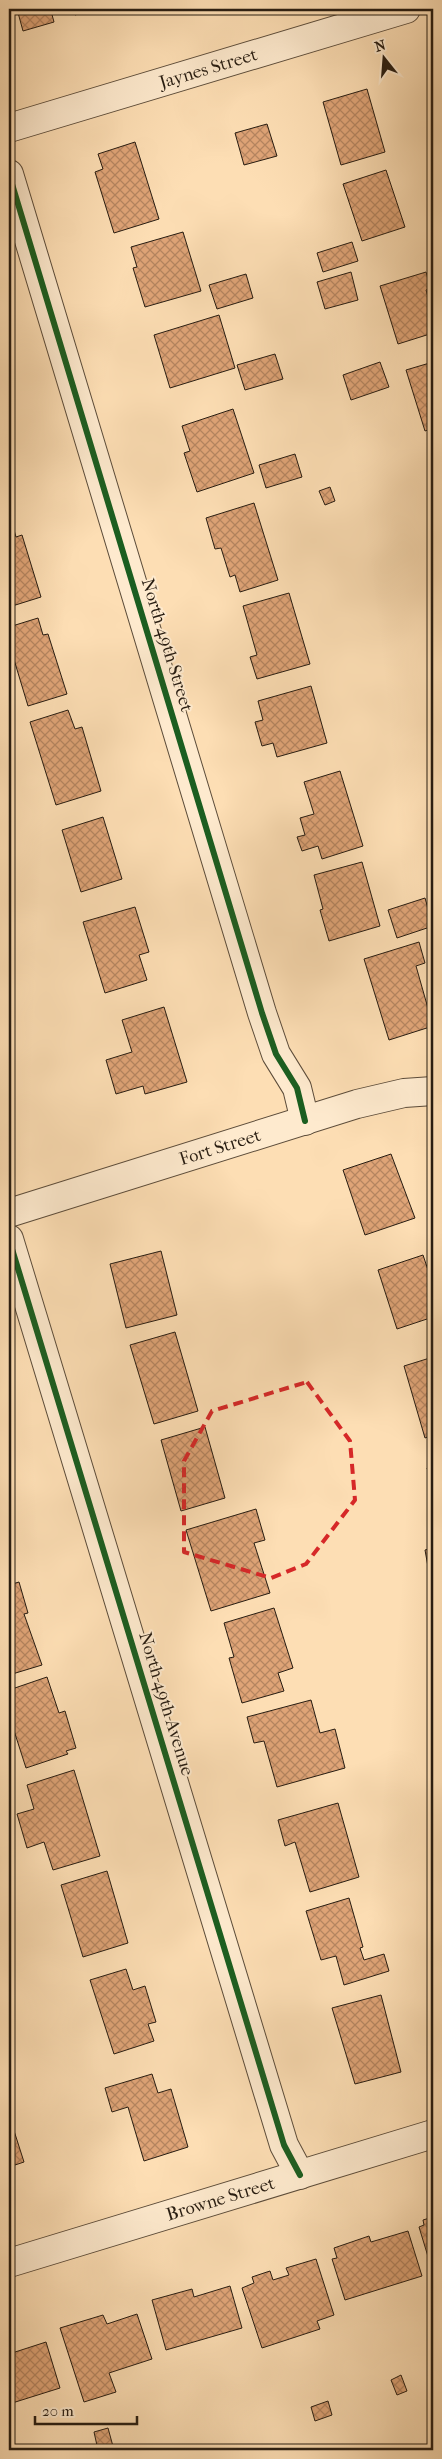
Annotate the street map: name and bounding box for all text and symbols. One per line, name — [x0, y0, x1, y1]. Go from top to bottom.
north arrow — [360, 32, 410, 82]
text: N — [373, 36, 388, 56]
street label: Jaynes Street — [155, 44, 260, 93]
street label: North 49th Street — [137, 576, 197, 715]
street label: Fort Street — [177, 1124, 264, 1170]
street label: North 49th Avenue — [134, 1630, 198, 1778]
street label: Browne Street — [164, 2172, 278, 2225]
scale bar — [35, 2394, 138, 2426]
text: 20 m — [42, 2402, 74, 2420]

